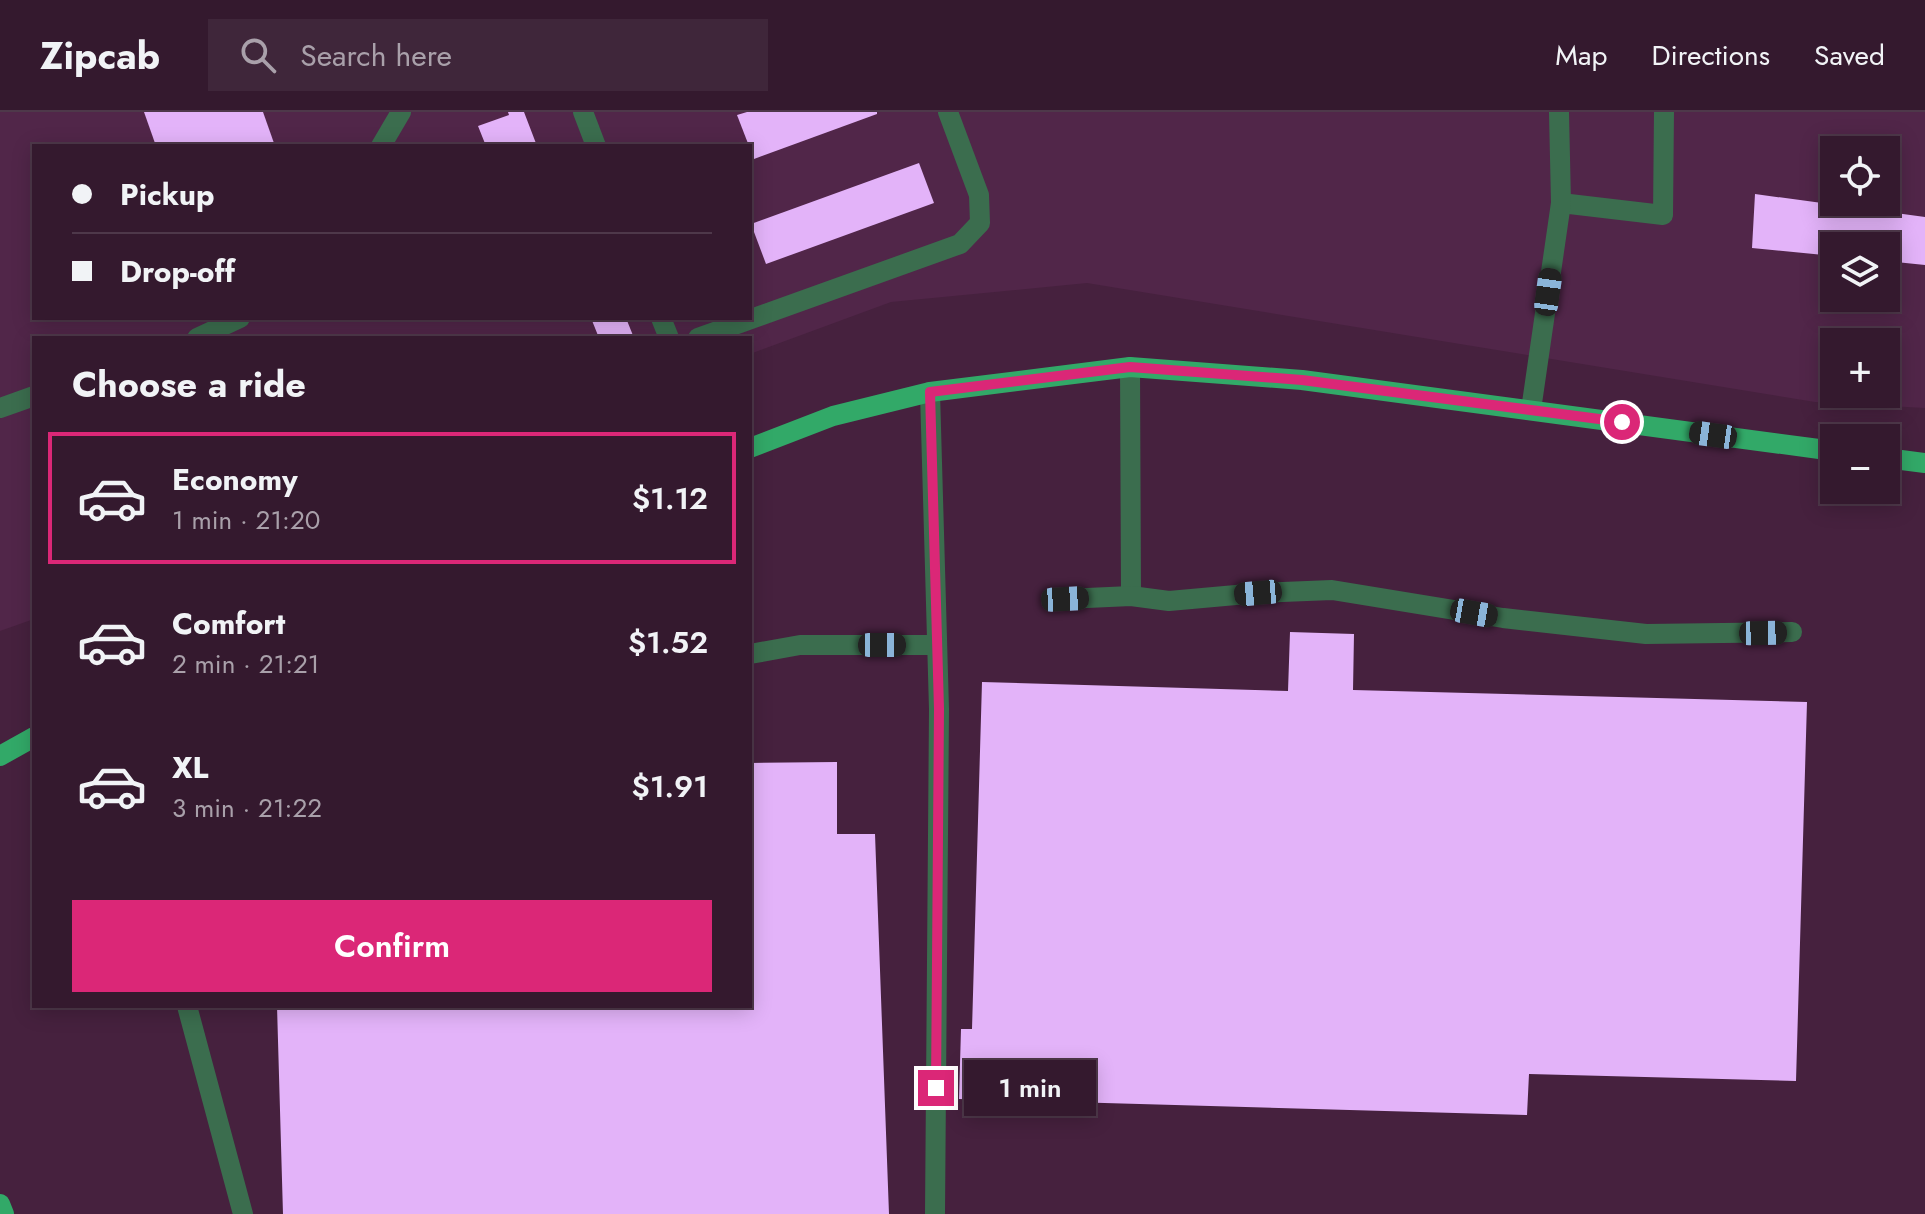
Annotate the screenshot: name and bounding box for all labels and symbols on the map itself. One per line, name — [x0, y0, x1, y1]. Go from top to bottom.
car — [1533, 267, 1563, 317]
route start — [1604, 404, 1640, 440]
car — [1688, 420, 1738, 450]
car — [1233, 579, 1283, 607]
car — [1040, 586, 1090, 612]
car — [1448, 597, 1500, 629]
car — [1739, 621, 1787, 645]
car — [858, 633, 906, 657]
callout: 1 min — [964, 1060, 1096, 1116]
route end — [918, 1070, 954, 1106]

